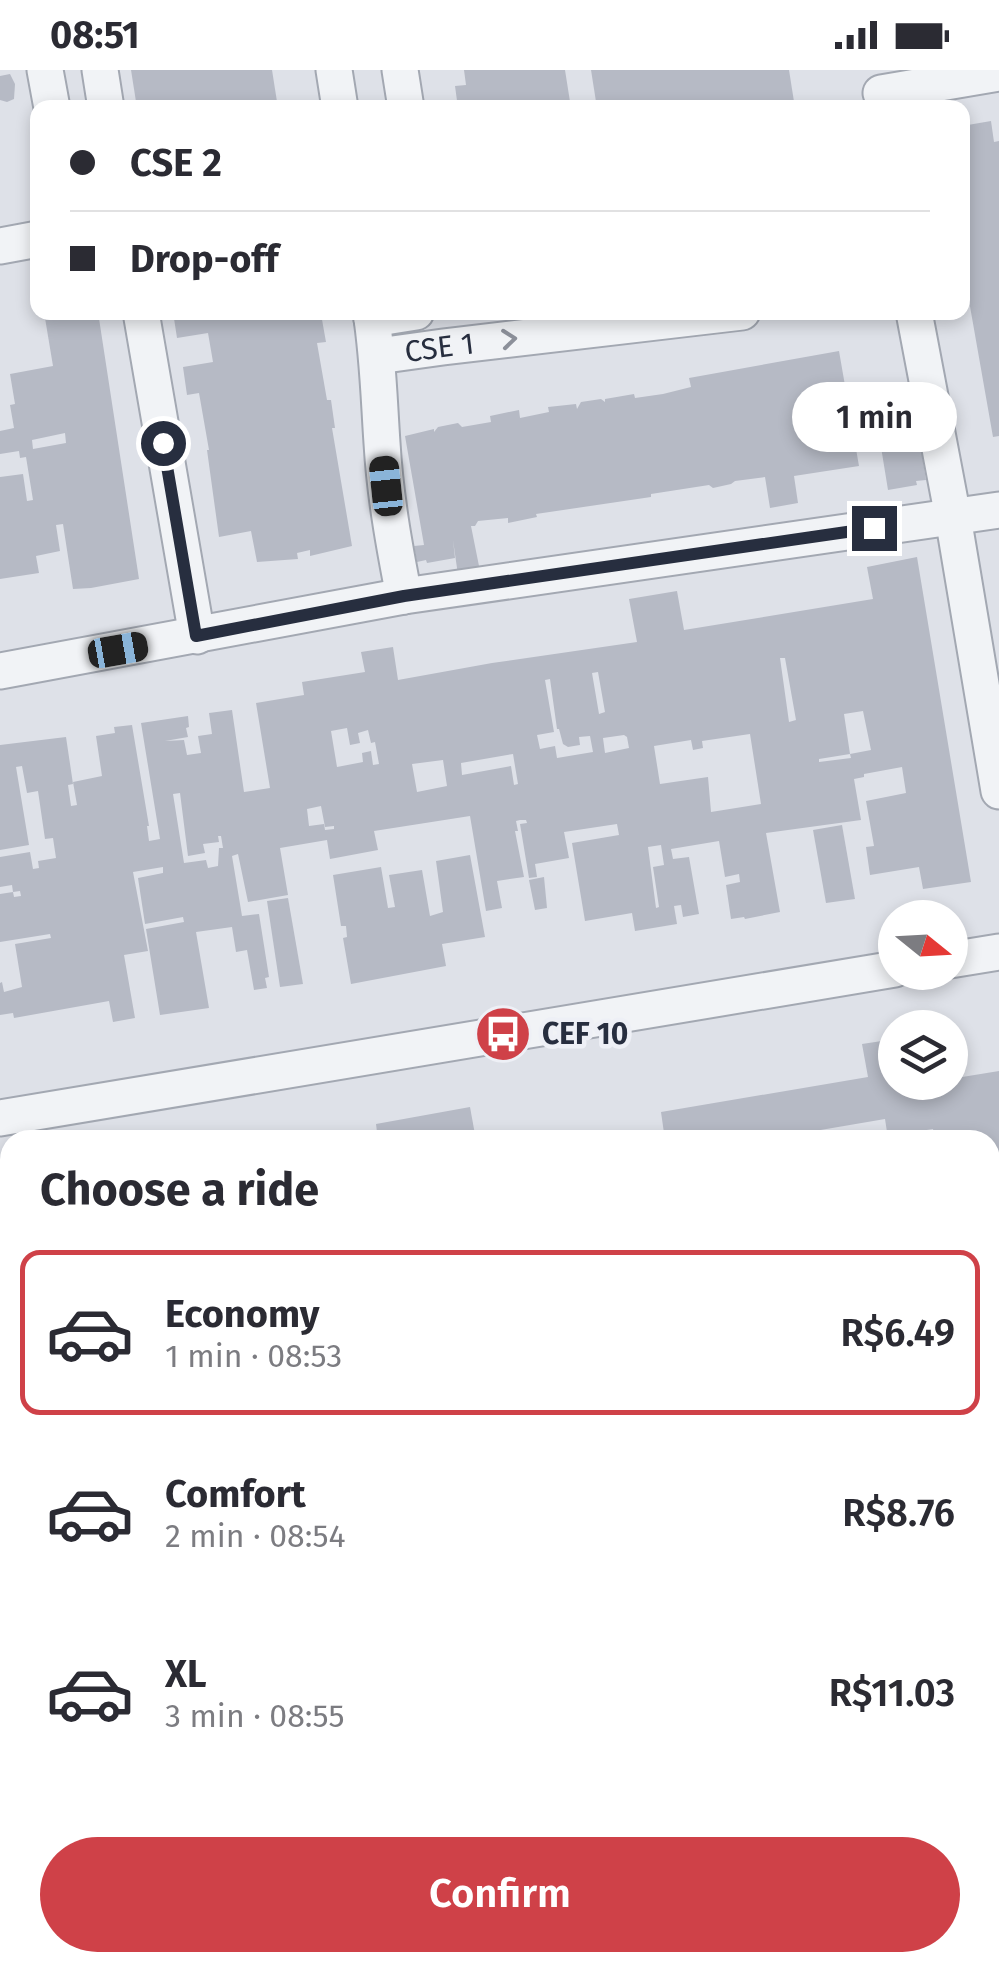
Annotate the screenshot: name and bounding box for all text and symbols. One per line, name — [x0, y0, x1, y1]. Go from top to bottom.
text: 08:51 — [50, 12, 140, 58]
text: CSE 2 — [130, 140, 222, 186]
text: Drop-off — [130, 236, 278, 282]
street label: CSE 1 — [402, 325, 476, 370]
one-way arrow — [501, 329, 517, 350]
callout: 1 min — [792, 383, 956, 453]
text: 1 min — [836, 398, 913, 436]
route start — [141, 421, 186, 466]
car — [368, 455, 404, 517]
route end — [852, 506, 897, 551]
car — [86, 630, 150, 670]
north arrow — [878, 900, 968, 990]
map controls — [878, 900, 968, 1100]
bus stop icon: CEF 10 — [473, 1004, 533, 1064]
button: layers — [878, 1010, 968, 1100]
place label: CEF 10 — [542, 1016, 628, 1052]
text: Choose a ride — [40, 1163, 319, 1217]
icon: car — [45, 1288, 135, 1378]
text: Economy — [165, 1291, 320, 1337]
text: R$6.49 — [841, 1310, 955, 1356]
text: 1 min · 08:53 — [165, 1337, 342, 1375]
icon: car — [45, 1468, 135, 1558]
text: Comfort — [165, 1471, 306, 1517]
text: R$8.76 — [842, 1490, 955, 1536]
text: 2 min · 08:54 — [165, 1517, 346, 1555]
icon: car — [45, 1648, 135, 1738]
text: XL — [165, 1651, 207, 1697]
text: R$11.03 — [829, 1670, 955, 1716]
text: 3 min · 08:55 — [165, 1697, 345, 1735]
button: Confirm — [40, 1837, 960, 1952]

